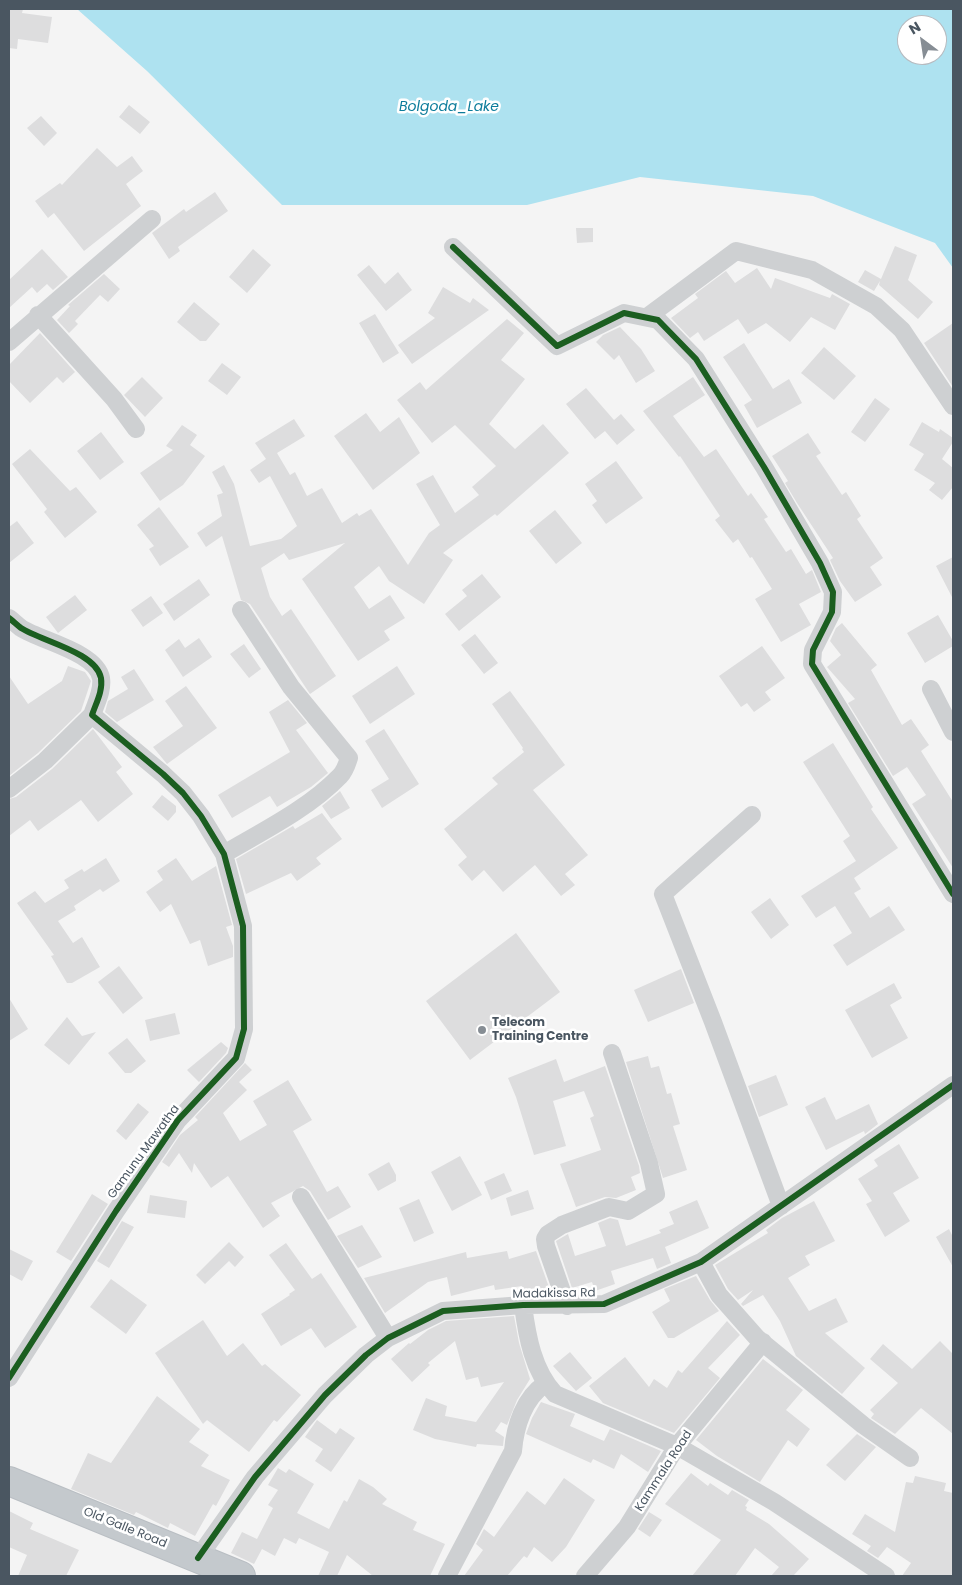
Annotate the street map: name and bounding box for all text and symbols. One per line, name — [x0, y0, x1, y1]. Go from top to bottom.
north arrow — [897, 15, 947, 65]
text: N — [905, 17, 924, 39]
water label: Bolgoda_Lake — [399, 99, 499, 115]
place label: Telecom Training Centre — [492, 1016, 588, 1044]
marker: Telecom Training Centre — [476, 1024, 488, 1036]
street label: Gamunu Mawatha — [105, 1102, 183, 1202]
street label: Madakissa Rd — [512, 1286, 596, 1302]
street label: Kammala Road — [632, 1428, 696, 1514]
street label: Old Galle Road — [81, 1505, 169, 1551]

